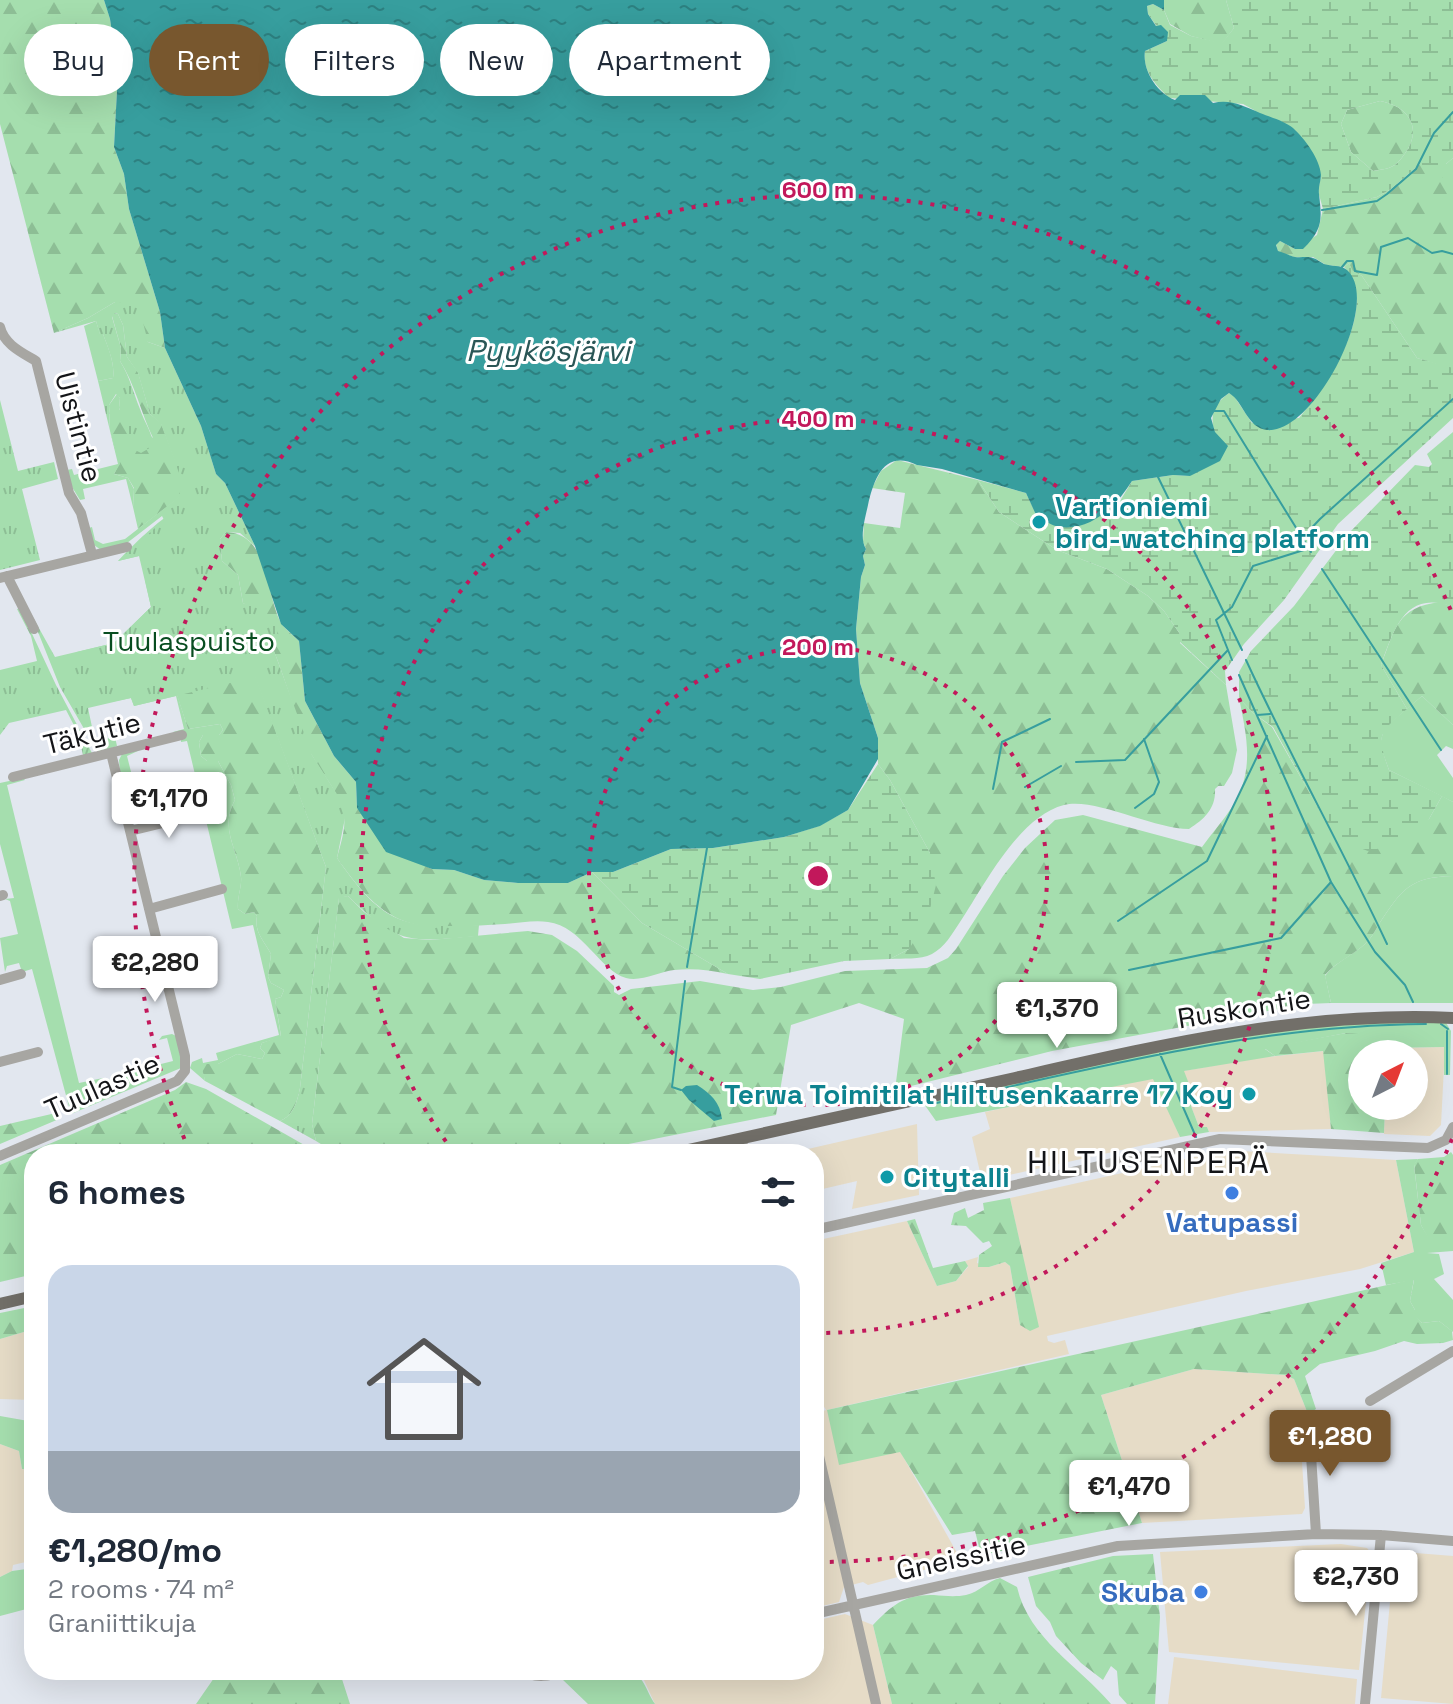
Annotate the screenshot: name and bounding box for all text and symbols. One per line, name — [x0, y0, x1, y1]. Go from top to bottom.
chip: Buy — [24, 24, 133, 96]
chip: Rent — [149, 24, 269, 96]
chip: Filters — [285, 24, 424, 96]
chip: New — [440, 24, 553, 96]
chip: Apartment — [569, 24, 770, 96]
text: 600 m — [782, 174, 854, 205]
water label: Pyykösjärvi — [466, 331, 634, 370]
street label: Uistintie — [47, 368, 111, 486]
text: 400 m — [782, 403, 854, 434]
place label: Vartioniemi bird-watching platform — [1055, 488, 1370, 556]
marker: Vartioniemi bird-watching platform — [1030, 513, 1048, 531]
park label: Tuulaspuisto — [103, 623, 275, 659]
text: 200 m — [782, 631, 854, 662]
street label: Täkytie — [40, 704, 144, 762]
pin: €1,170 — [104, 772, 234, 840]
text: €1,170 — [130, 781, 208, 815]
centre of rings — [804, 862, 832, 890]
pin: €2,280 — [90, 936, 220, 1004]
text: €2,280 — [111, 945, 199, 979]
street label: Ruskontie — [1175, 980, 1313, 1036]
pin: €1,370 — [992, 982, 1122, 1050]
text: €1,370 — [1015, 991, 1099, 1025]
north arrow — [1348, 1040, 1428, 1120]
map controls — [1348, 1040, 1428, 1120]
street label: Tuulastie — [39, 1045, 165, 1127]
place label: Terwa Toimitilat Hiltusenkaarre 17 Koy — [724, 1076, 1233, 1112]
marker: Terwa Toimitilat Hiltusenkaarre 17 Koy — [1240, 1085, 1258, 1103]
district label: HILTUSENPERÄ — [1027, 1142, 1271, 1182]
place label: Citytalli — [903, 1159, 1010, 1195]
marker: Citytalli — [878, 1168, 896, 1186]
icon: filters — [756, 1170, 800, 1214]
text: 6 homes — [48, 1171, 186, 1214]
marker: Vatupassi — [1223, 1184, 1241, 1202]
place label: Vatupassi — [1166, 1204, 1298, 1240]
icon: home — [352, 1317, 496, 1461]
pin: €1,280 — [1265, 1410, 1395, 1478]
text: €1,280 — [1288, 1419, 1372, 1453]
pin: €1,470 — [1064, 1460, 1194, 1528]
text: €1,470 — [1087, 1469, 1171, 1503]
street label: Gneissitie — [893, 1526, 1029, 1588]
text: €1,280/mo — [48, 1529, 222, 1572]
pin: €2,730 — [1291, 1550, 1421, 1618]
text: €2,730 — [1313, 1559, 1399, 1593]
text: 2 rooms · 74 m² — [48, 1572, 234, 1606]
place label: Skuba — [1101, 1574, 1185, 1610]
marker: Skuba — [1192, 1583, 1210, 1601]
text: Graniittikuja — [48, 1606, 196, 1640]

